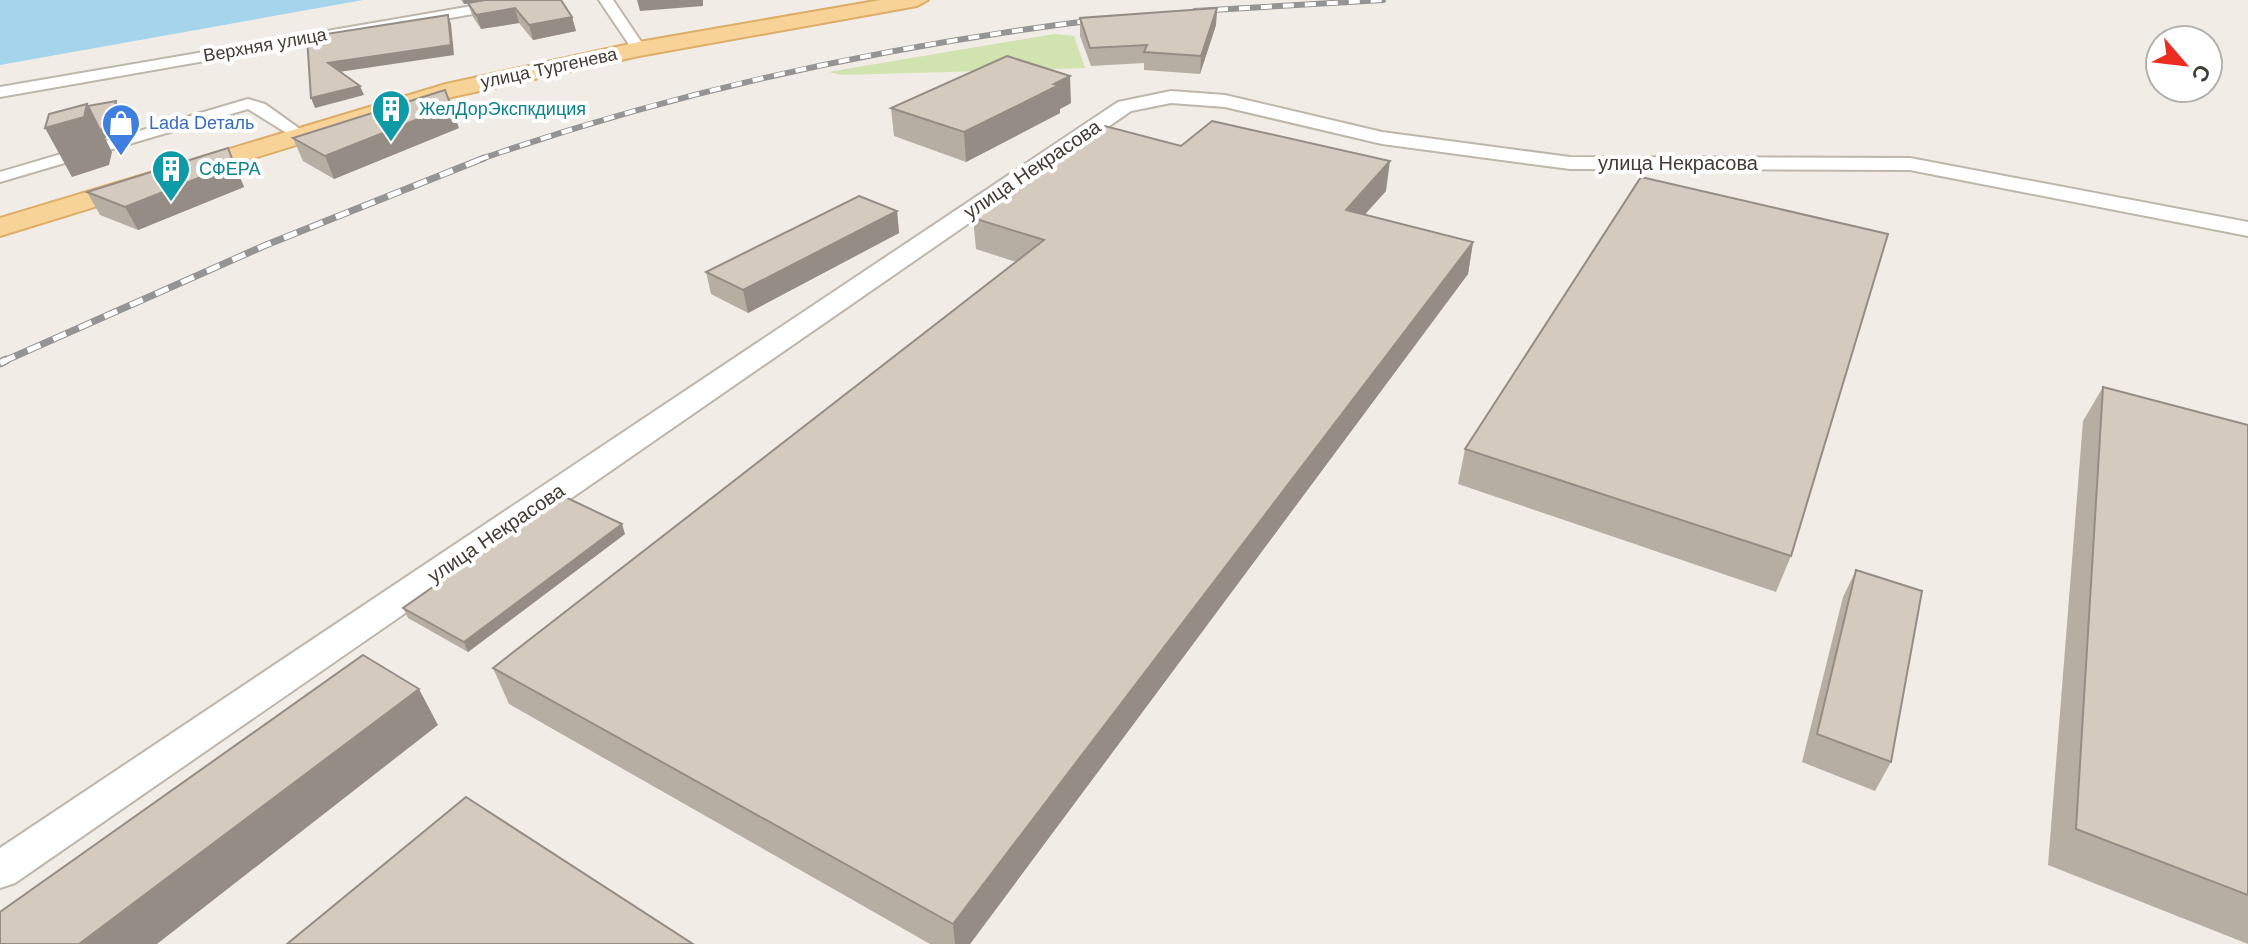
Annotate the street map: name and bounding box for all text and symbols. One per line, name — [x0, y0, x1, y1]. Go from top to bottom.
street label: Верхняя улица — [202, 24, 329, 66]
north arrow — [2144, 24, 2224, 104]
street label: улица Тургенева — [479, 44, 620, 92]
text: С — [2186, 60, 2216, 86]
building icon: ЖелДорЭкспкдиция — [370, 88, 412, 143]
place label: ЖелДорЭкспкдиция — [419, 99, 586, 119]
shop icon: Lada Dеталь — [100, 102, 142, 157]
place label: Lada Dеталь — [149, 113, 254, 133]
street label: улица Некрасова — [960, 115, 1105, 223]
building icon: СФЕРА — [150, 148, 192, 203]
street label: улица Некрасова — [1598, 152, 1759, 174]
place label: СФЕРА — [199, 159, 261, 179]
street label: улица Некрасова — [424, 479, 569, 587]

